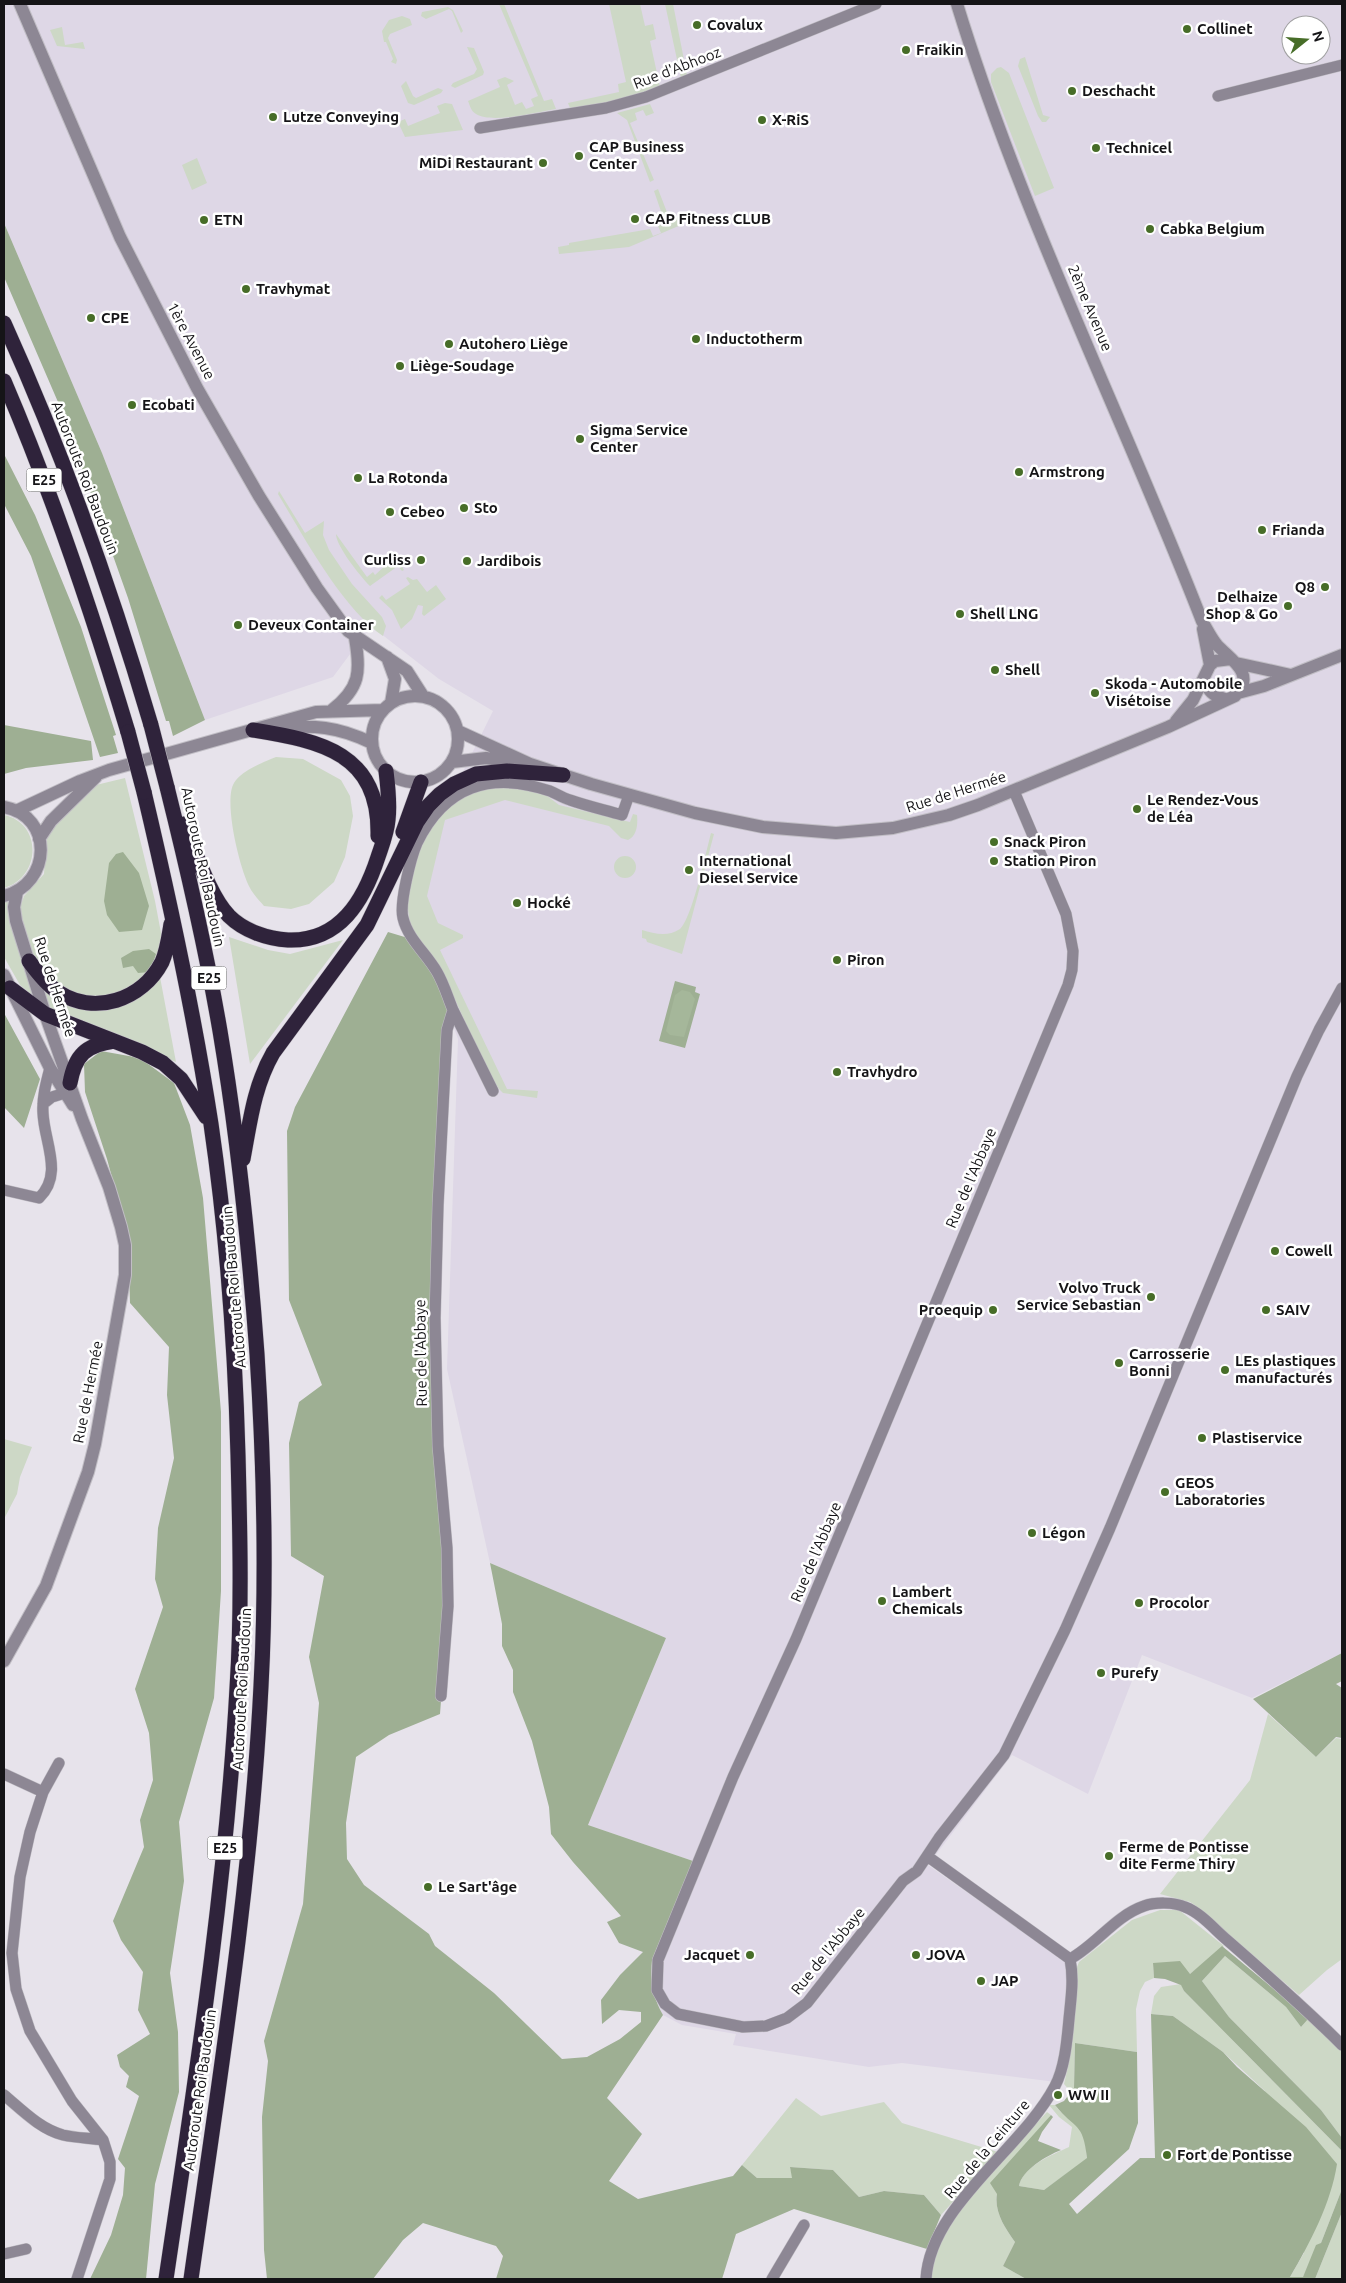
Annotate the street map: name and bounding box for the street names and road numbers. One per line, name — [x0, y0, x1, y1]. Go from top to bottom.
street label: Rue d'Abhooz — [631, 43, 723, 92]
street label: 2ème Avenue — [1065, 262, 1116, 353]
street label: 1ère Avenue — [164, 299, 219, 382]
street label: Autoroute Roi Baudouin — [48, 399, 123, 557]
road number: E25 — [27, 468, 62, 492]
street label: Rue de Hermée — [904, 767, 1008, 816]
street label: Autoroute Roi Baudouin — [178, 785, 229, 948]
street label: Rue de Hermée — [31, 935, 80, 1039]
road number: E25 — [192, 966, 226, 990]
street label: Rue de l'Abbaye — [942, 1125, 999, 1230]
street label: Autoroute Roi Baudouin — [218, 1205, 249, 1369]
street label: Rue de l'Abbaye — [411, 1299, 430, 1407]
street label: Rue de Hermée — [69, 1339, 106, 1445]
street label: Rue de l'Abbaye — [787, 1499, 844, 1604]
street label: Autoroute Roi Baudouin — [229, 1607, 254, 1771]
road number: E25 — [208, 1836, 242, 1860]
street label: Rue de l'Abbaye — [787, 1904, 868, 1998]
street label: Autoroute Roi Baudouin — [180, 2008, 219, 2172]
street label: Rue de la Ceinture — [940, 2096, 1033, 2201]

